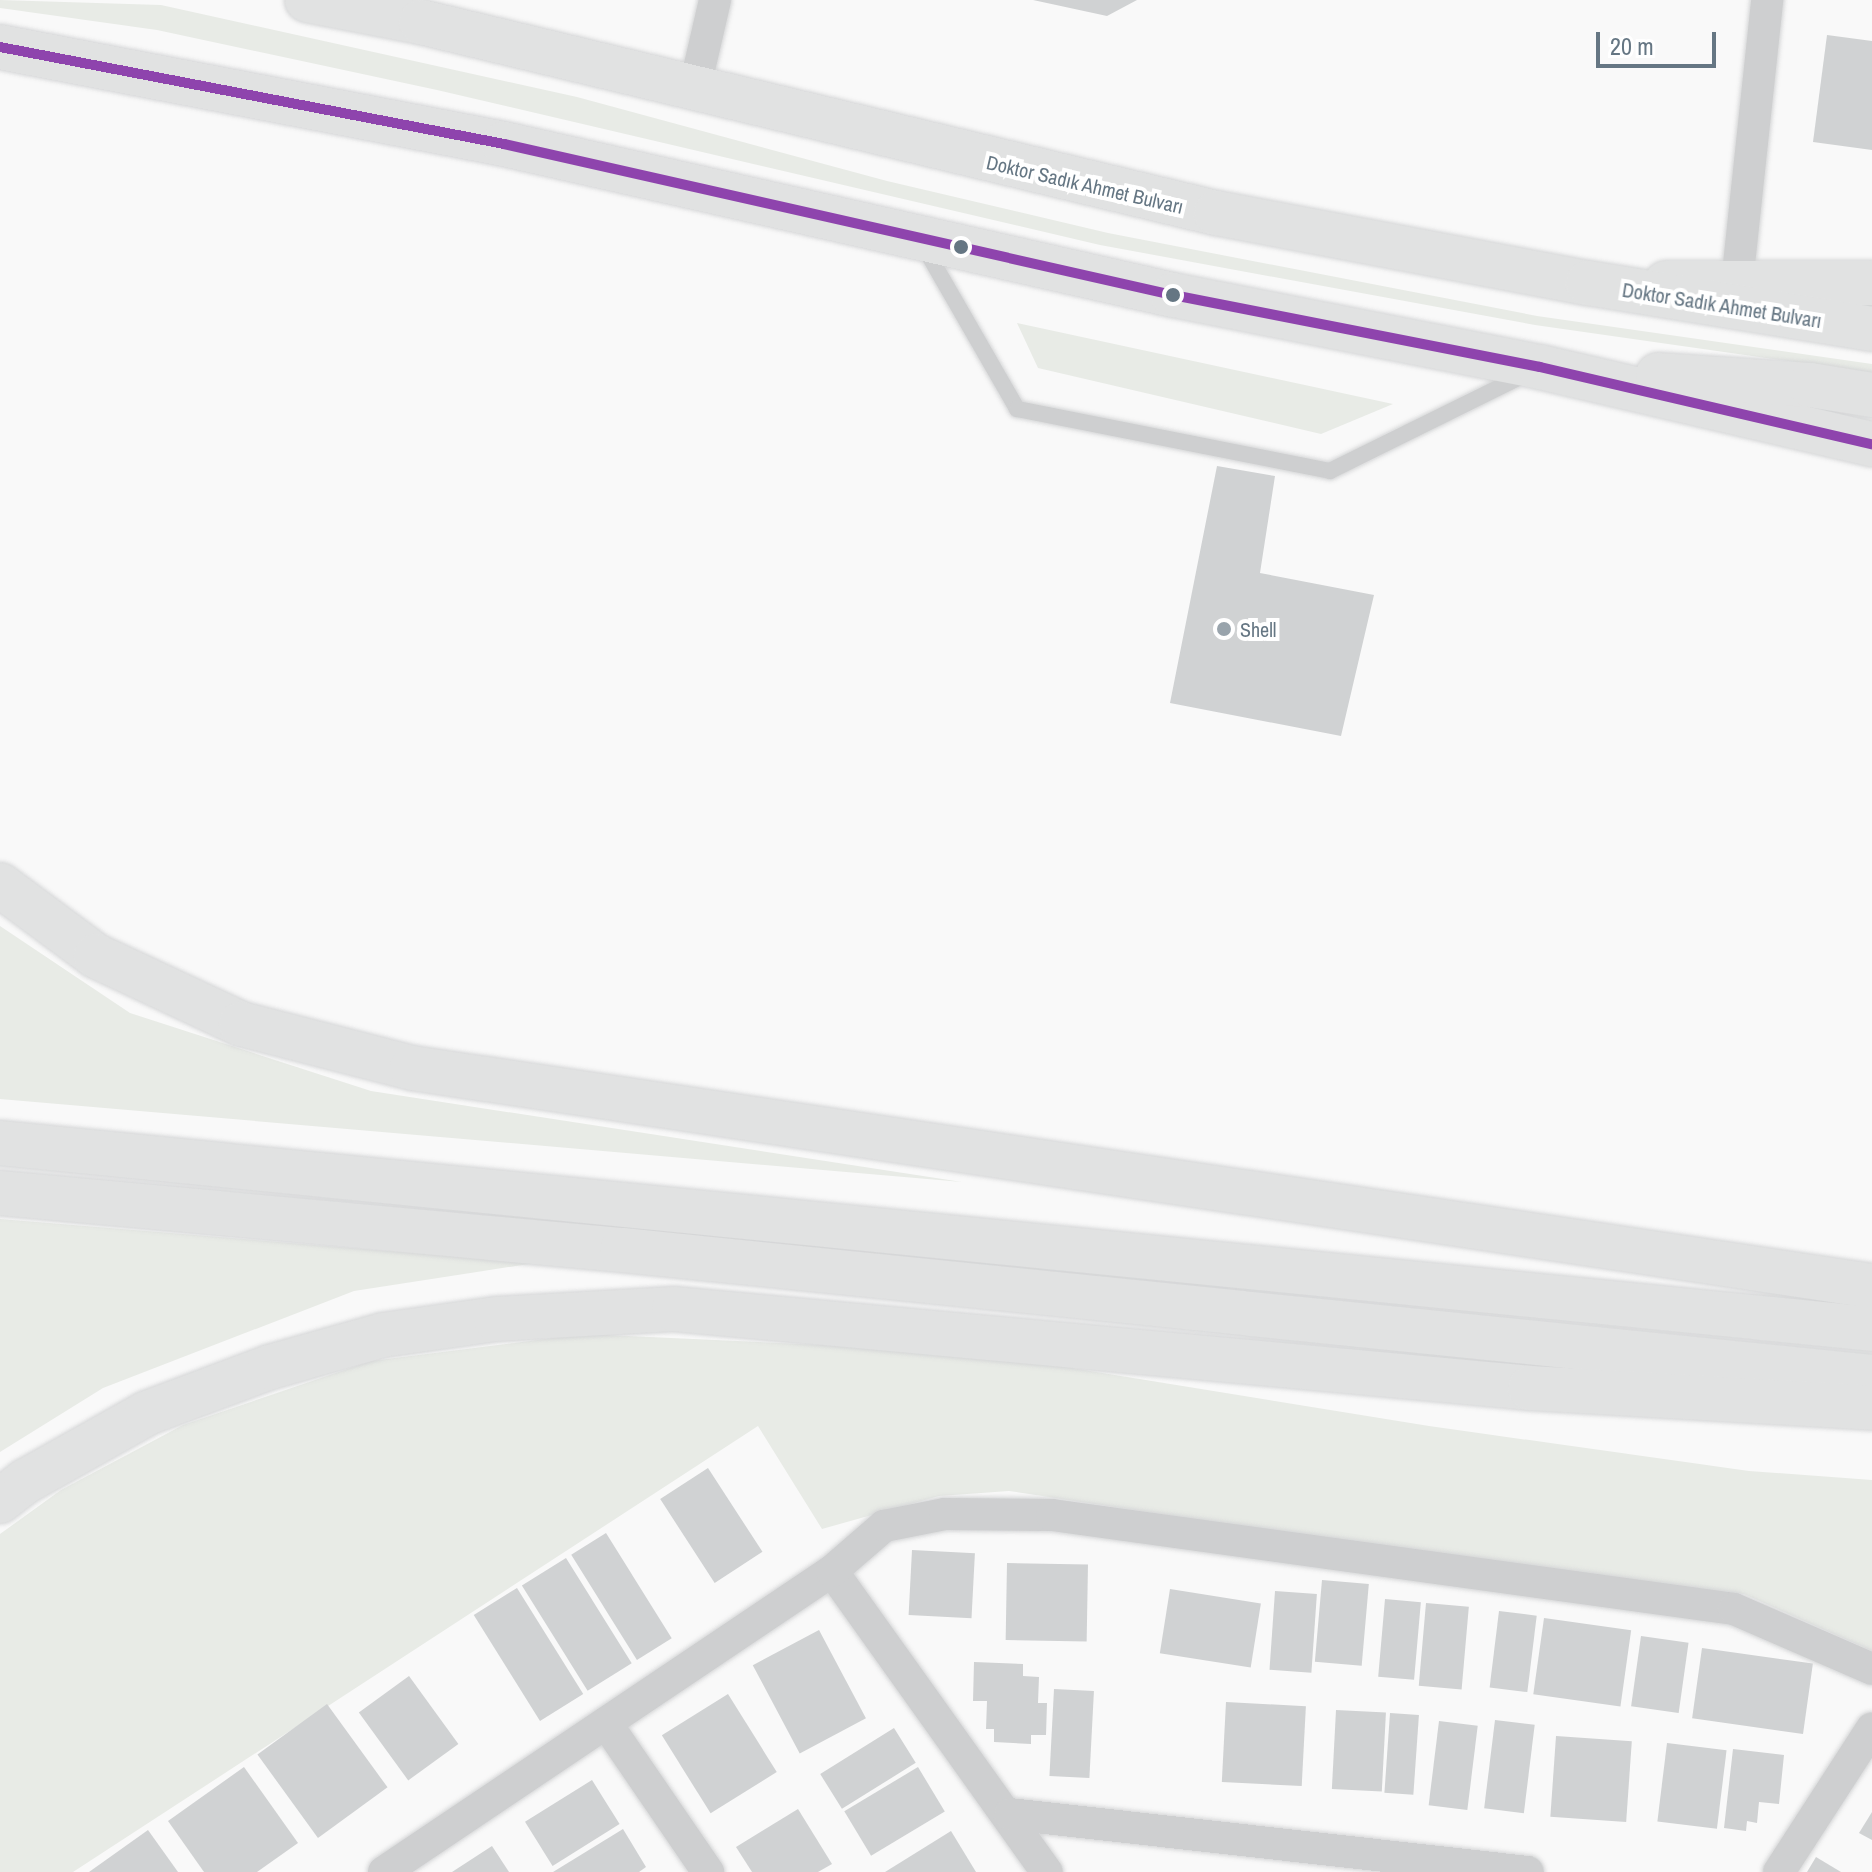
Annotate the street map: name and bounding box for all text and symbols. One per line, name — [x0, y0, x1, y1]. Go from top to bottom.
scale bar — [1600, 16, 1720, 66]
text: 20 m — [1610, 30, 1654, 62]
street label: Doktor Sadık Ahmet Bulvarı — [984, 150, 1186, 218]
unlabelled marker — [953, 239, 969, 255]
street label: Doktor Sadık Ahmet Bulvarı — [1620, 277, 1824, 333]
unlabelled marker — [1165, 287, 1181, 303]
place label: Shell — [1240, 617, 1276, 641]
marker: Shell — [1215, 620, 1233, 638]

